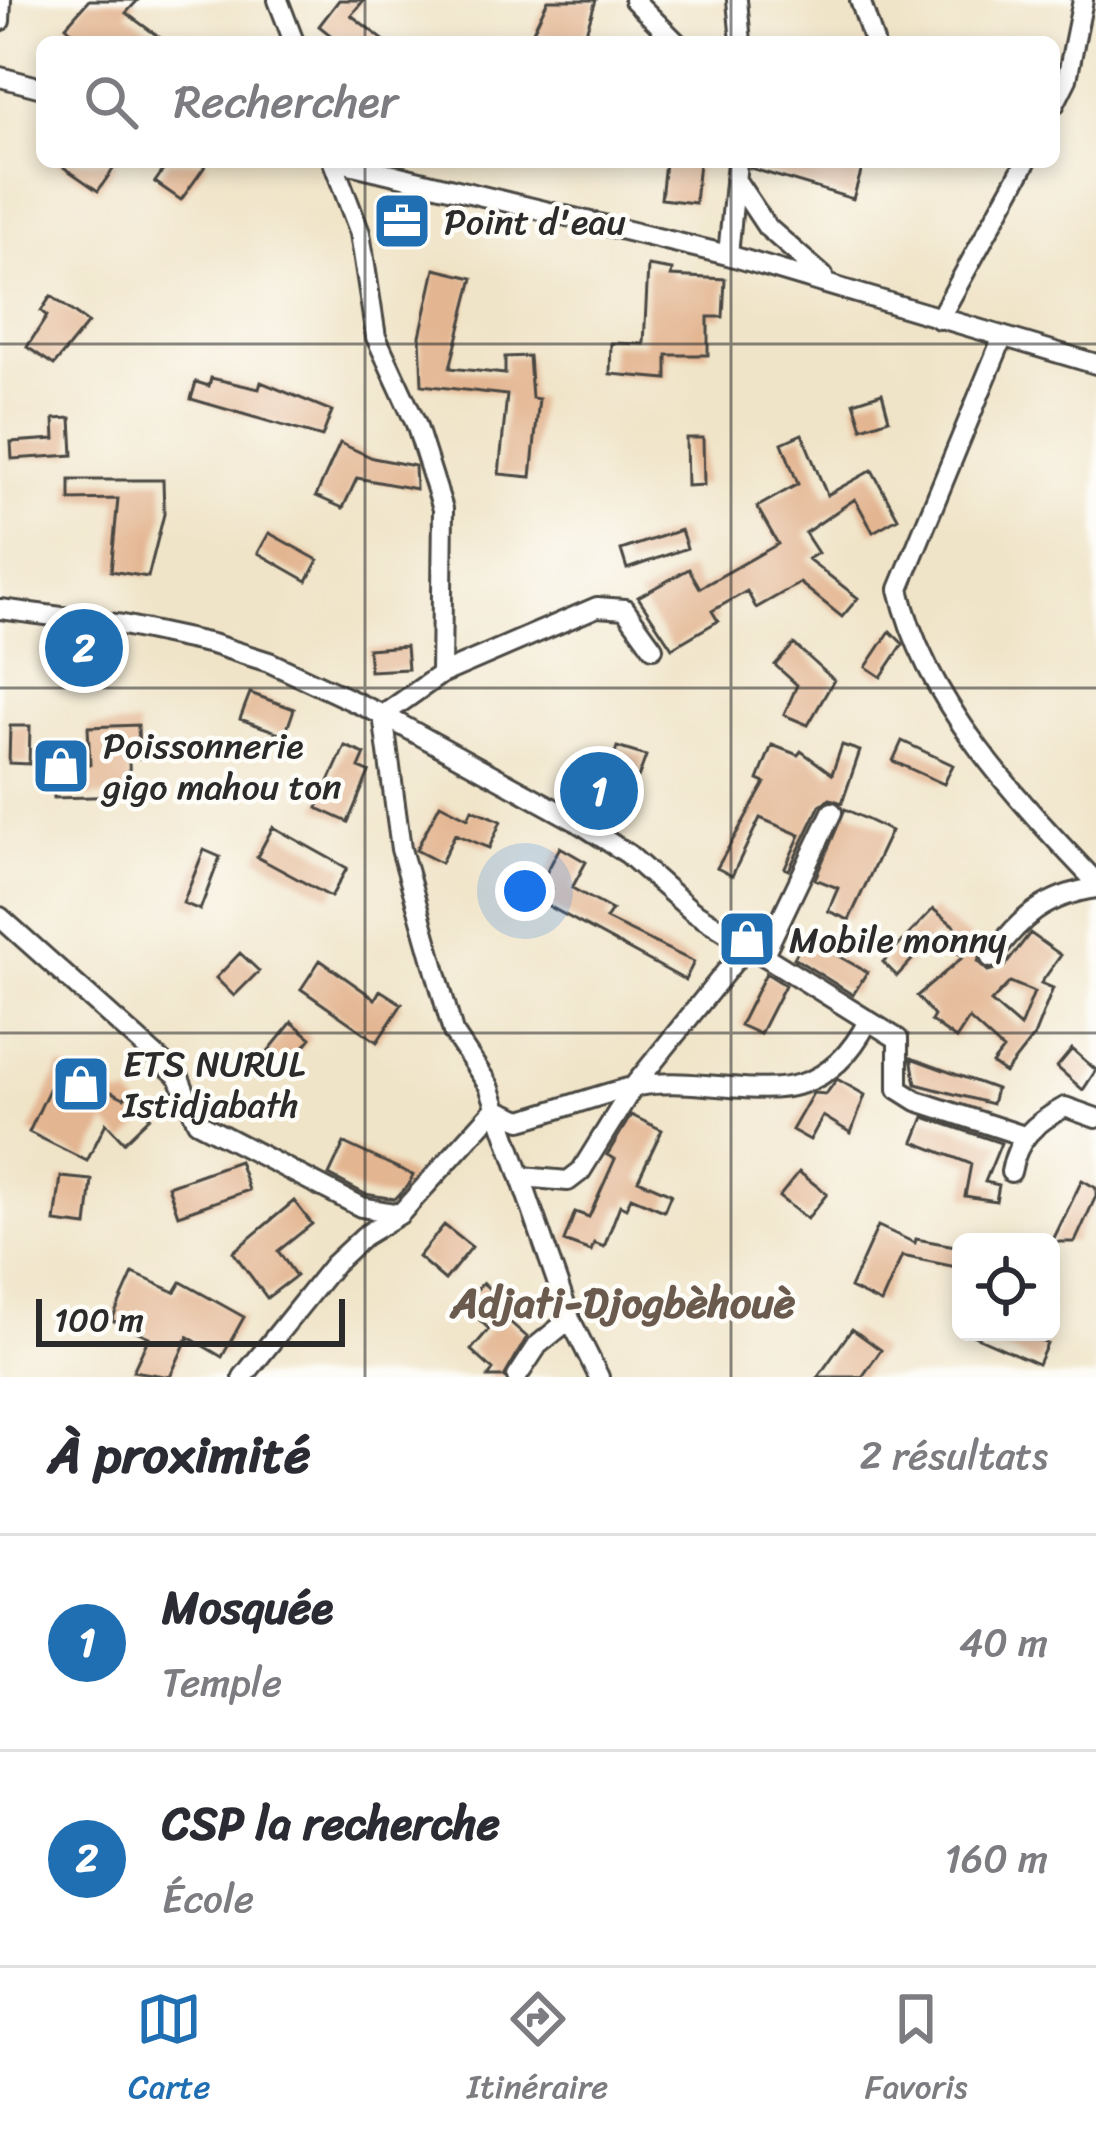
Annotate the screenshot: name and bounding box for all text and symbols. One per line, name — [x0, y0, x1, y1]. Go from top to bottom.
search box — [36, 36, 1060, 168]
text: Rechercher — [174, 62, 398, 142]
icon: search — [78, 69, 144, 135]
office icon: Point d'eau — [371, 190, 433, 252]
place label: Point d'eau — [444, 190, 626, 254]
pin: 2 — [45, 603, 123, 693]
place label: Poissonnerie gigo mahou ton — [100, 714, 342, 819]
shop icon: Poissonnerie gigo mahou ton — [30, 735, 92, 797]
pin: 1 — [560, 746, 638, 836]
your location — [495, 861, 555, 921]
shop icon: Mobile monny — [716, 908, 778, 970]
place label: Mobile monny — [789, 908, 1007, 972]
place label: ETS NURUL Istidjabath — [122, 1032, 305, 1137]
shop icon: ETS NURUL Istidjabath — [50, 1053, 112, 1115]
map controls — [952, 1233, 1060, 1341]
button: locate — [952, 1233, 1060, 1341]
district label: Adjati-Djogbèhouè — [449, 1266, 796, 1340]
text: 100 m — [54, 1291, 144, 1349]
scale bar — [36, 1293, 345, 1346]
text: À proximité — [48, 1410, 310, 1500]
text: 2 résultats — [860, 1421, 1048, 1490]
text: Mosquée — [162, 1568, 333, 1648]
text: 1 — [79, 1608, 95, 1677]
text: 40 m — [959, 1608, 1048, 1677]
text: Temple — [162, 1648, 282, 1717]
text: CSP la recherche — [162, 1784, 500, 1864]
text: 2 — [76, 1824, 98, 1893]
text: 160 m — [944, 1824, 1048, 1893]
text: École — [162, 1864, 254, 1933]
tab: Carte — [128, 1986, 210, 2116]
tab: Itinéraire — [467, 1986, 608, 2116]
tab: Favoris — [865, 1986, 968, 2116]

